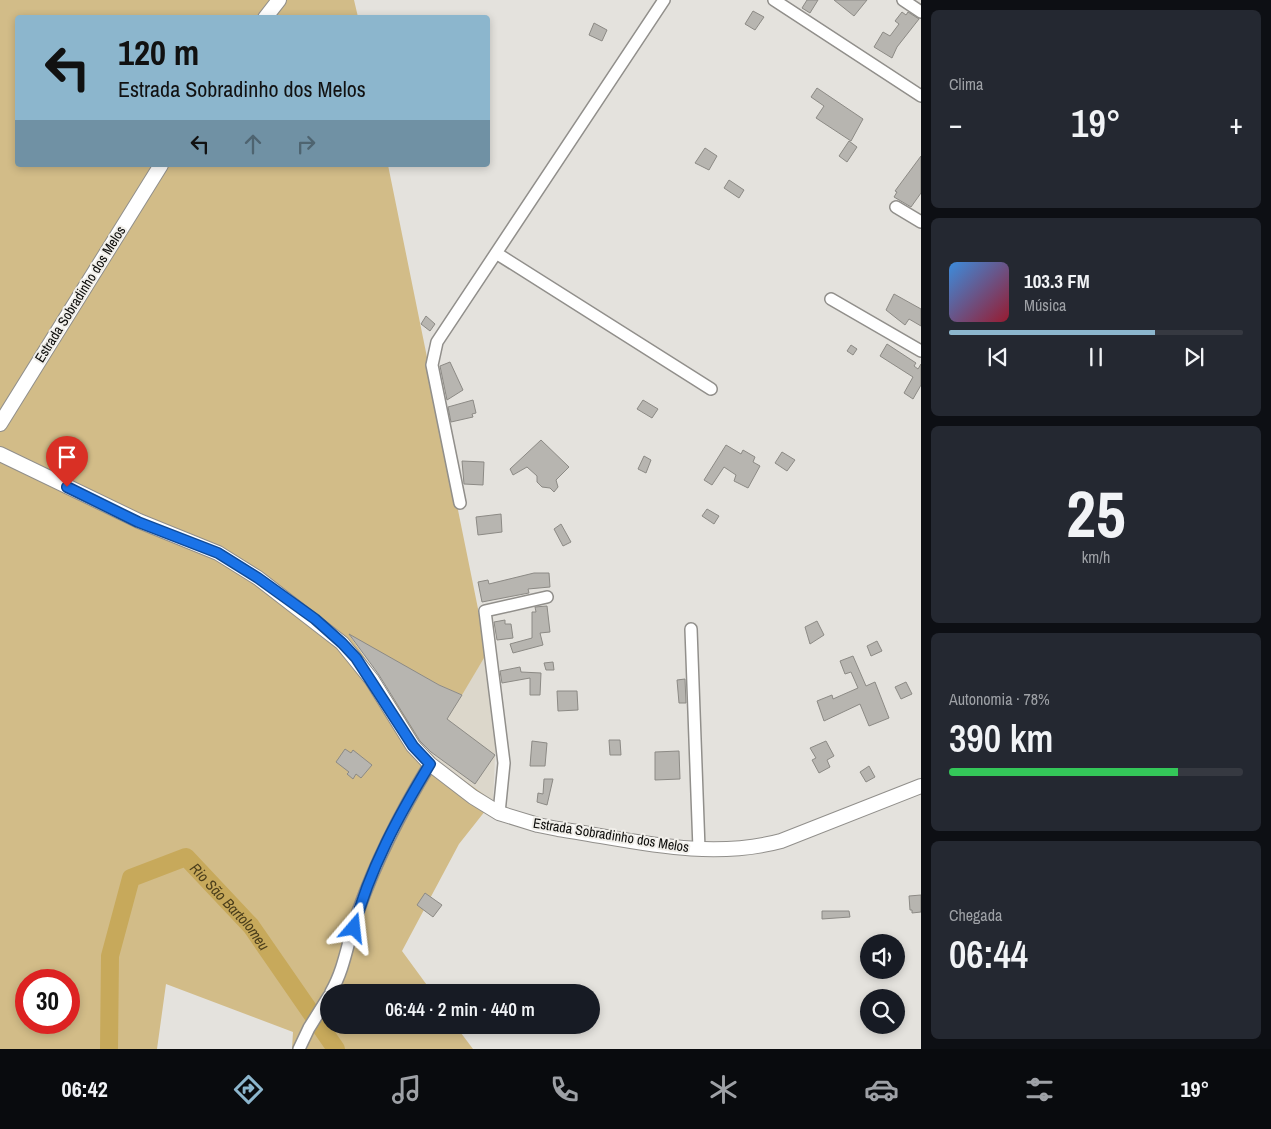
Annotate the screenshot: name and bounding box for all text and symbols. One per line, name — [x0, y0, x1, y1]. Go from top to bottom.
text: 120 m — [118, 29, 199, 76]
icon: left — [35, 35, 100, 100]
text: Clima — [949, 73, 983, 95]
text: Estrada Sobradinho dos Melos — [118, 74, 366, 104]
text: 19° — [1071, 98, 1121, 149]
text: − — [949, 105, 962, 143]
text: + — [1230, 105, 1243, 143]
icon: left — [186, 130, 214, 158]
icon: ahead — [239, 130, 267, 158]
icon: right — [292, 130, 320, 158]
street label: Estrada Sobradinho dos Melos — [31, 222, 130, 366]
text: 103.3 FM — [1024, 268, 1090, 294]
text: Música — [1024, 294, 1066, 316]
icon: previous — [984, 343, 1012, 371]
icon: pause — [1082, 343, 1110, 371]
icon: next — [1180, 343, 1208, 371]
pin — [46, 436, 88, 487]
icon: arrive — [53, 443, 81, 471]
text: 25 — [1066, 470, 1126, 557]
text: km/h — [1082, 546, 1110, 568]
text: Autonomia · 78% — [949, 688, 1050, 710]
text: 390 km — [949, 713, 1053, 764]
street label: Estrada Sobradinho dos Melos — [532, 814, 690, 856]
water label: Rio São Bartolomeu — [186, 858, 275, 954]
position arrow — [327, 901, 379, 953]
text: Chegada — [949, 904, 1002, 926]
text: 06:44 — [949, 929, 1028, 980]
map controls — [860, 934, 905, 1034]
button: sound — [860, 934, 905, 979]
speed limit sign: 30 — [15, 969, 80, 1034]
button: search — [860, 989, 905, 1034]
text: 06:44 · 2 min · 440 m — [385, 996, 535, 1022]
icon: directions — [231, 1072, 266, 1107]
icon: music — [389, 1072, 424, 1107]
icon: phone — [547, 1072, 582, 1107]
icon: climate — [706, 1072, 741, 1107]
icon: car — [864, 1072, 899, 1107]
icon: filters — [1022, 1072, 1057, 1107]
text: 06:42 — [62, 1074, 108, 1104]
text: 19° — [1180, 1074, 1209, 1104]

